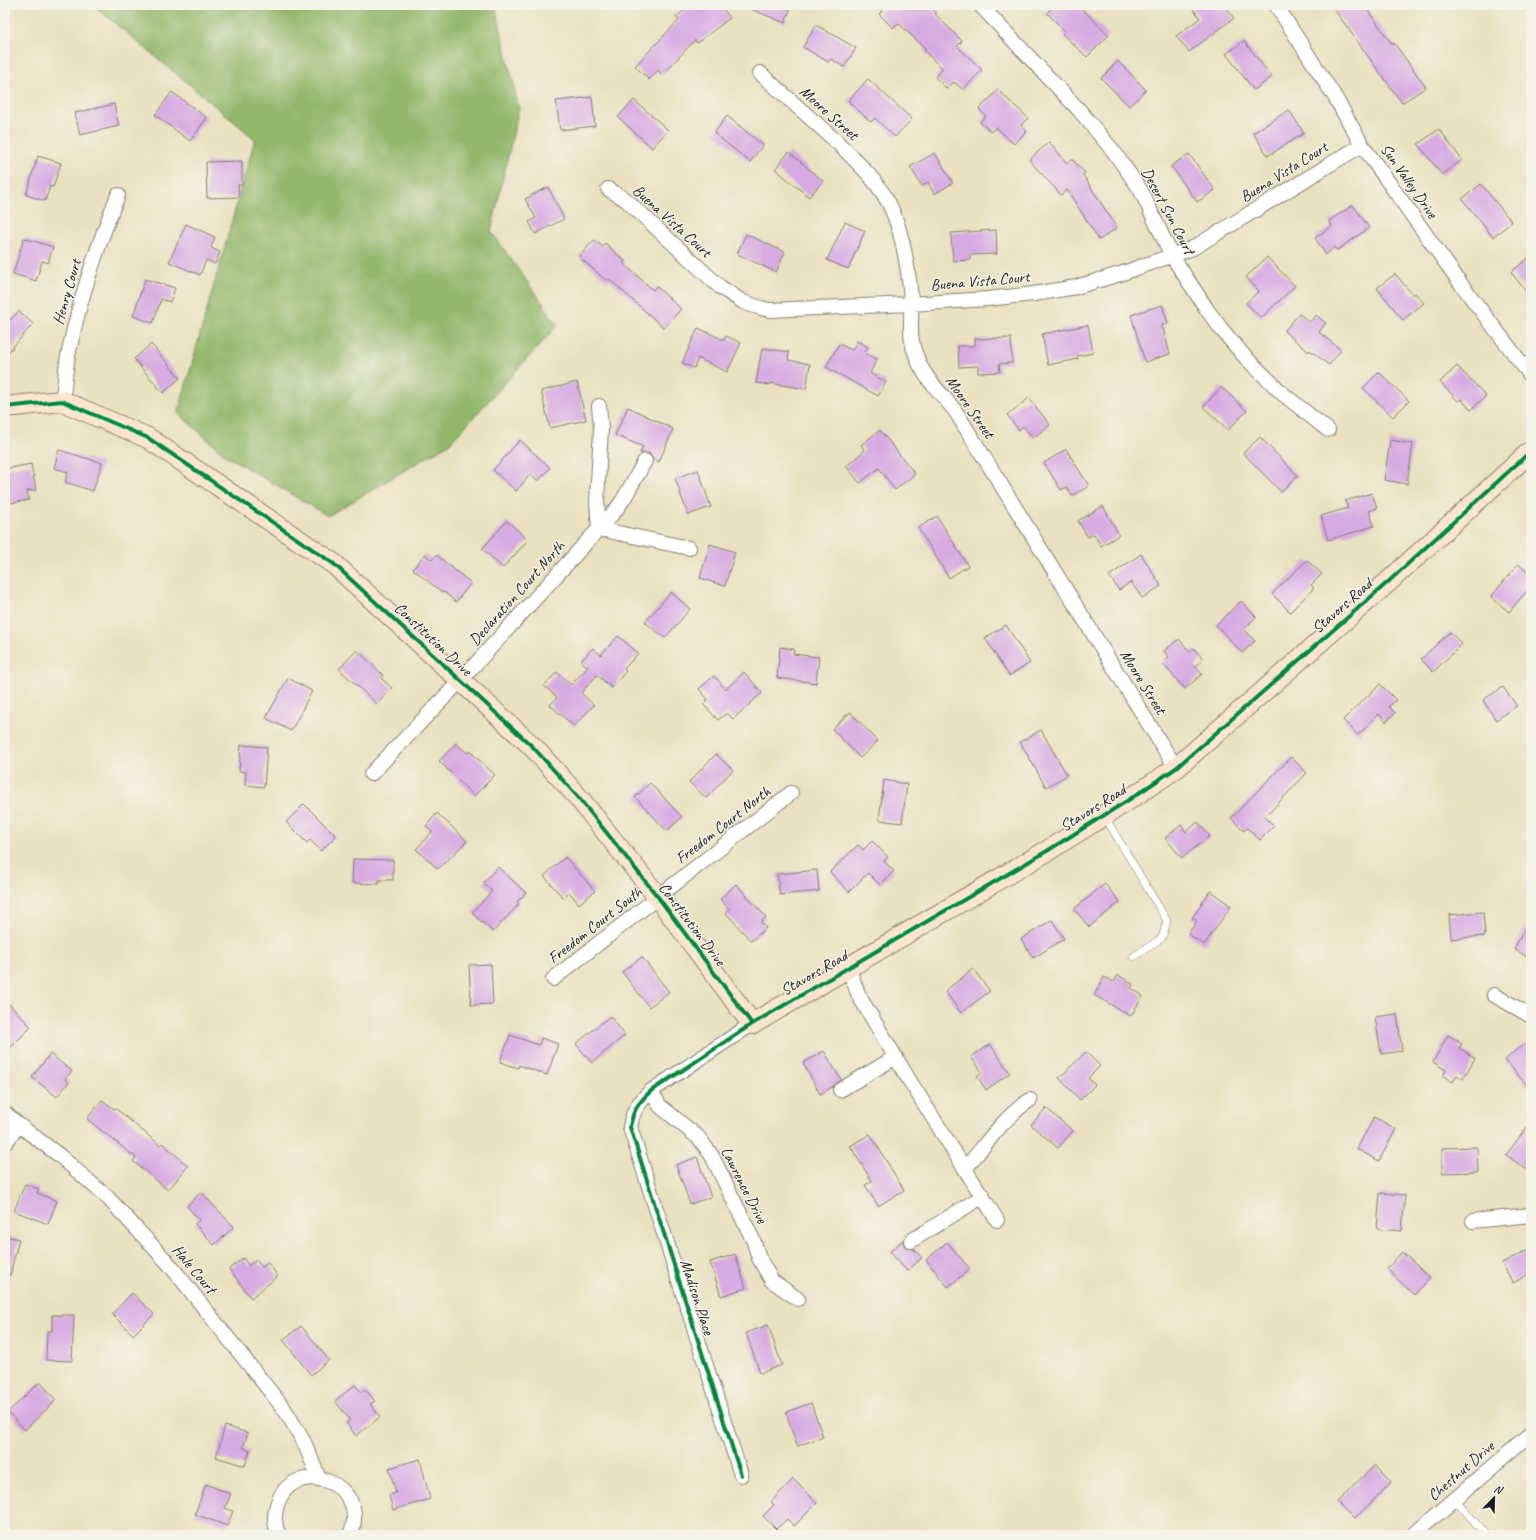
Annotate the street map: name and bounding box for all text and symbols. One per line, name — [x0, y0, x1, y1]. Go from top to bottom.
street label: Moore Street — [795, 81, 864, 146]
street label: Buena Vista Court — [1237, 136, 1333, 207]
street label: Sun Valley Drive — [1376, 140, 1443, 224]
street label: Desert Sun Court — [1137, 164, 1200, 260]
street label: Buena Vista Court — [628, 180, 717, 263]
street label: Henry Court — [48, 255, 86, 327]
street label: Buena Vista Court — [930, 267, 1032, 295]
street label: Moore Street — [941, 372, 1000, 444]
street label: Declaration Court North — [465, 535, 570, 650]
street label: Stavors Road — [1308, 572, 1378, 638]
street label: Constitution Drive — [390, 598, 477, 681]
street label: Moore Street — [1115, 646, 1172, 719]
street label: Stavors Road — [1056, 779, 1132, 836]
street label: Freedom Court North — [671, 781, 775, 868]
street label: Constitution Drive — [654, 878, 731, 971]
street label: Freedom Court South — [544, 881, 647, 968]
street label: Stavors Road — [777, 945, 853, 1000]
street label: Lawrence Drive — [716, 1143, 773, 1228]
street label: Hale Court — [168, 1240, 222, 1300]
street label: Madison Place — [675, 1257, 719, 1339]
street label: Chestnut Drive — [1424, 1435, 1500, 1505]
north arrow — [1474, 1478, 1514, 1518]
text: N — [1492, 1481, 1506, 1497]

